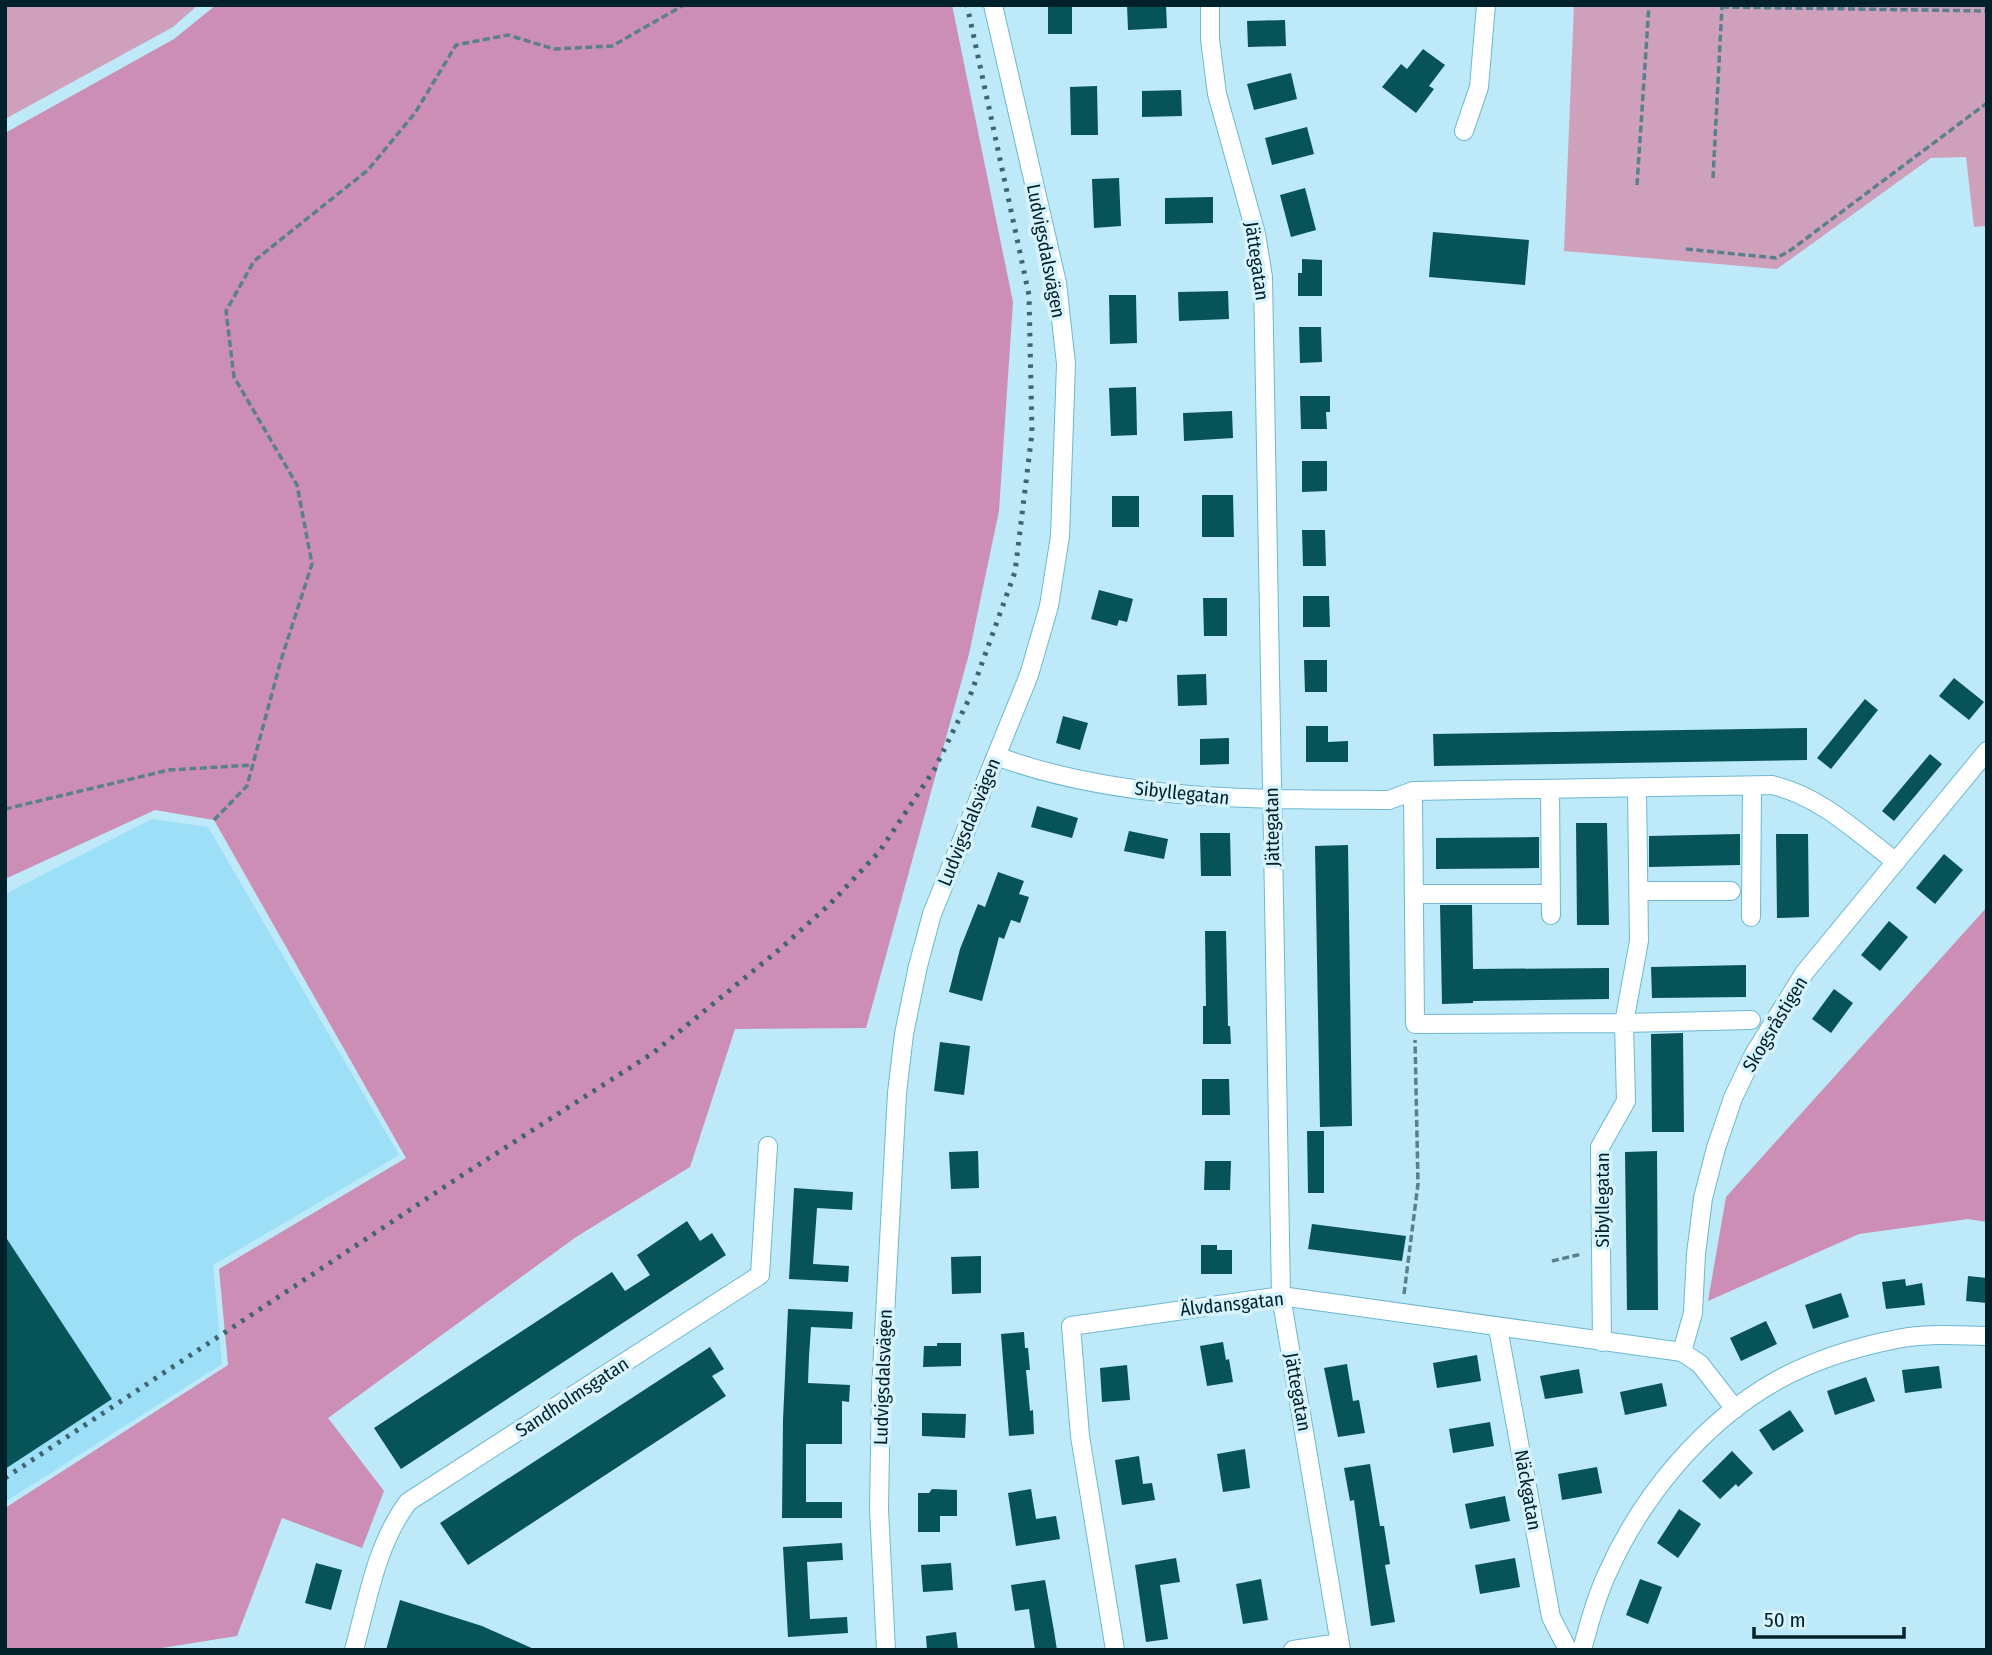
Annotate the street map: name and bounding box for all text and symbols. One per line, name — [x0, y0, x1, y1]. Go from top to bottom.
street label: Ludvigsdalsvägen — [1022, 182, 1070, 320]
street label: Jättegatan — [1240, 220, 1274, 302]
street label: Ludvigsdalsvägen — [933, 755, 1005, 889]
street label: Sibyllegatan — [1133, 777, 1231, 809]
street label: Jättegatan — [1260, 787, 1284, 867]
street label: Skogsråstigen — [1737, 972, 1813, 1076]
street label: Sibyllegatan — [1591, 1152, 1614, 1248]
street label: Älvdansgatan — [1179, 1287, 1285, 1321]
street label: Ludvigsdalsvägen — [869, 1309, 897, 1445]
street label: Jättegatan — [1280, 1351, 1316, 1433]
street label: Sandholmsgatan — [511, 1352, 633, 1442]
street label: Näckgatan — [1510, 1448, 1546, 1532]
scale bar — [1754, 1596, 1904, 1640]
text: 50 m — [1764, 1607, 1806, 1633]

